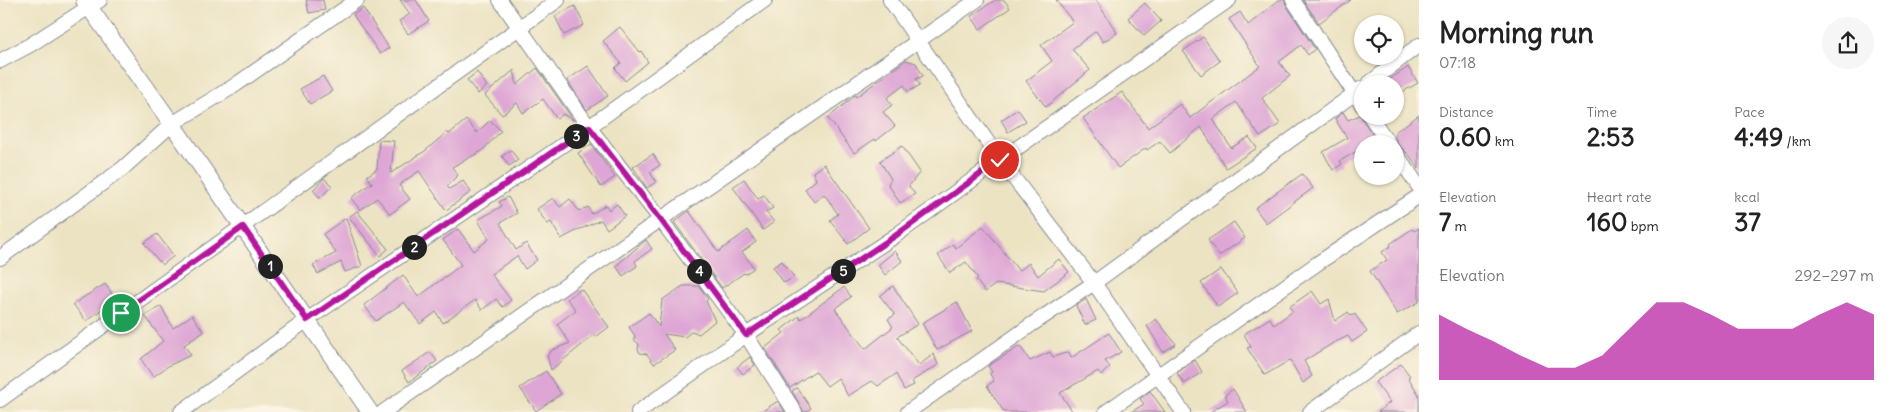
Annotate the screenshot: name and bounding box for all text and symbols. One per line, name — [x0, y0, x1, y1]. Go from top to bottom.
map controls — [1354, 15, 1404, 185]
button: locate — [1354, 15, 1404, 65]
text: Morning run — [1439, 15, 1594, 51]
button: share — [1822, 17, 1874, 69]
text: 07:18 — [1439, 52, 1476, 72]
button: + — [1354, 75, 1404, 125]
text: Distance — [1439, 103, 1494, 121]
text: Time — [1587, 103, 1617, 121]
text: Pace — [1734, 103, 1765, 121]
text: 0.60 — [1439, 121, 1492, 153]
text: 2:53 — [1587, 121, 1635, 153]
text: 4:49 — [1734, 121, 1783, 153]
pin: 3 — [564, 124, 588, 148]
text: 3 — [573, 127, 580, 145]
text: km — [1492, 132, 1514, 150]
text: /km — [1783, 132, 1811, 150]
button: − — [1354, 135, 1404, 185]
pin — [979, 139, 1021, 181]
icon: check — [986, 146, 1014, 174]
text: Elevation — [1439, 188, 1496, 206]
text: Heart rate — [1587, 188, 1652, 206]
text: kcal — [1734, 188, 1760, 206]
text: 7 — [1439, 206, 1451, 238]
text: 160 — [1587, 206, 1627, 238]
text: 37 — [1734, 206, 1761, 238]
text: m — [1451, 217, 1467, 235]
text: bpm — [1627, 217, 1659, 235]
pin: 2 — [402, 234, 426, 260]
text: 2 — [411, 238, 418, 256]
pin: 1 — [258, 254, 282, 278]
text: 1 — [268, 257, 273, 275]
pin: 4 — [686, 258, 712, 284]
pin: 5 — [830, 258, 856, 284]
text: 4 — [695, 262, 704, 280]
text: 5 — [839, 262, 848, 280]
text: Elevation — [1439, 265, 1505, 285]
text: 292–297 m — [1795, 265, 1874, 285]
pin — [100, 292, 142, 334]
icon: arrive — [107, 299, 135, 327]

